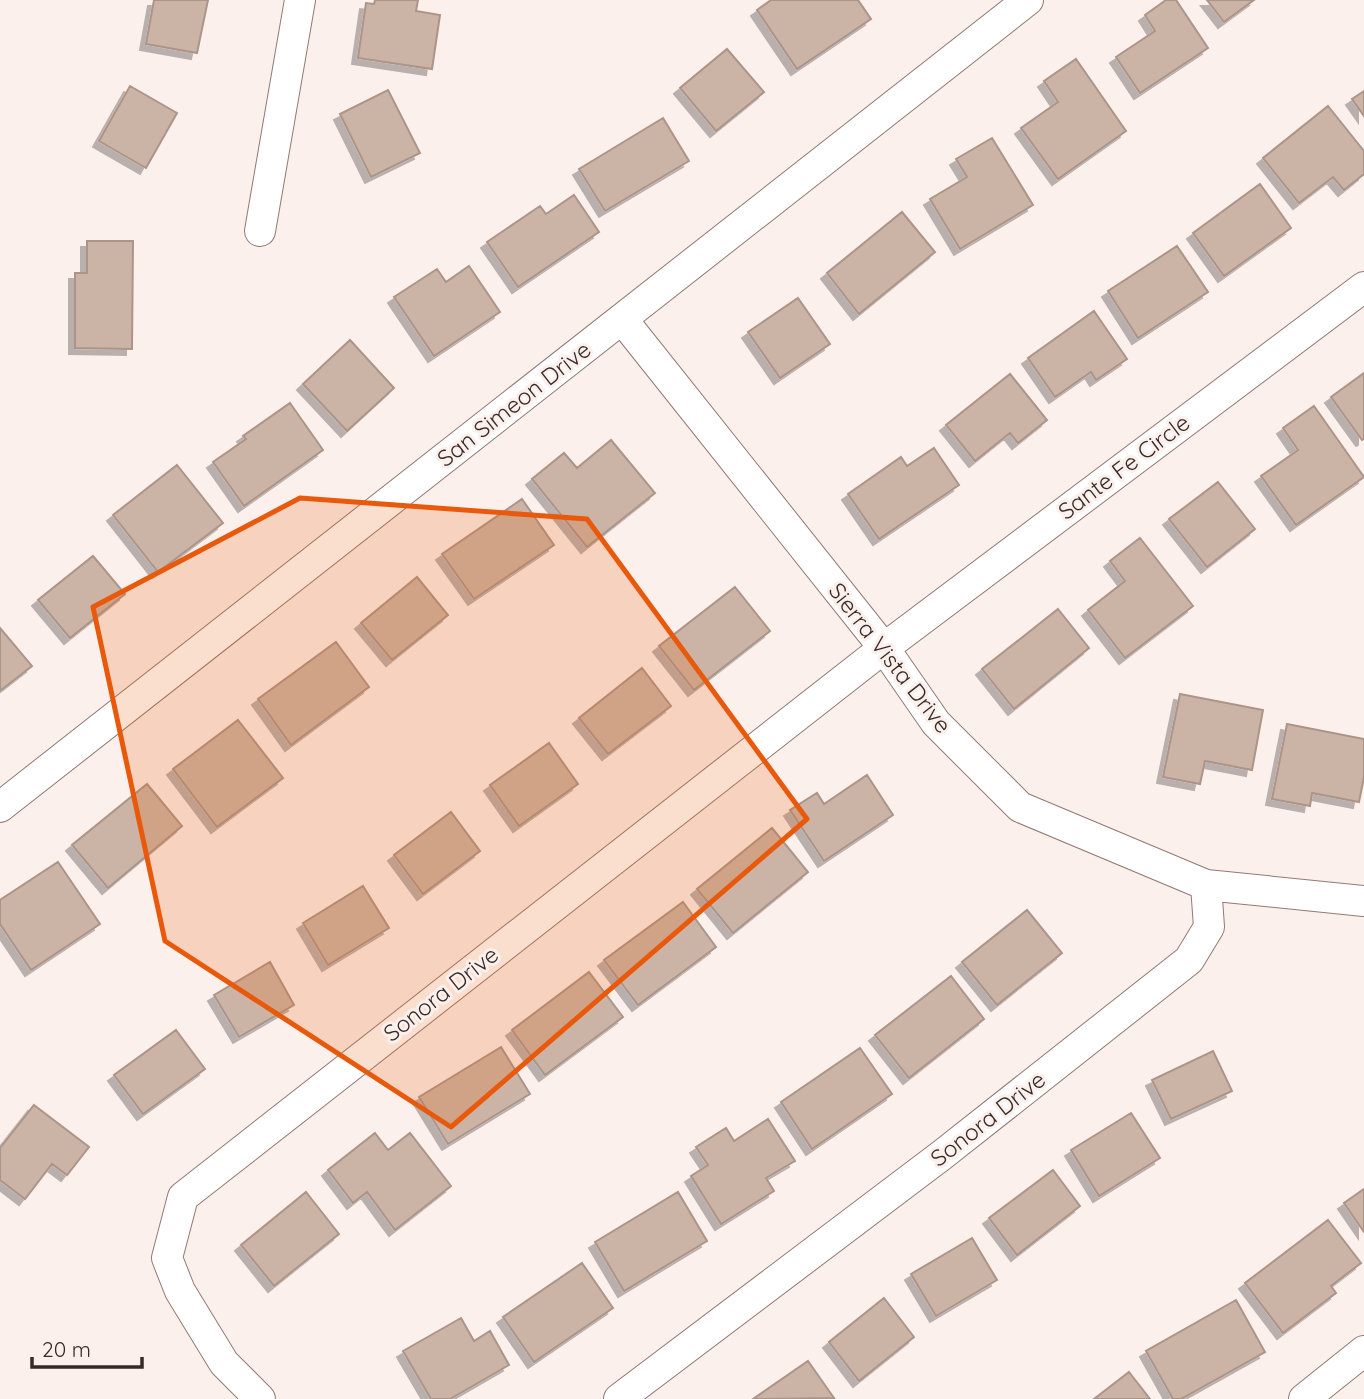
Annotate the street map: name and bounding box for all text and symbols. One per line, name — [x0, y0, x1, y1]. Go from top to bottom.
street label: San Simeon Drive — [431, 335, 596, 473]
street label: Sante Fe Circle — [1052, 408, 1195, 526]
street label: Sierra Vista Drive — [823, 577, 958, 739]
street label: Sonora Drive — [377, 940, 504, 1048]
street label: Sonora Drive — [924, 1065, 1051, 1173]
scale bar — [32, 1326, 142, 1370]
text: 20 m — [42, 1336, 91, 1362]

